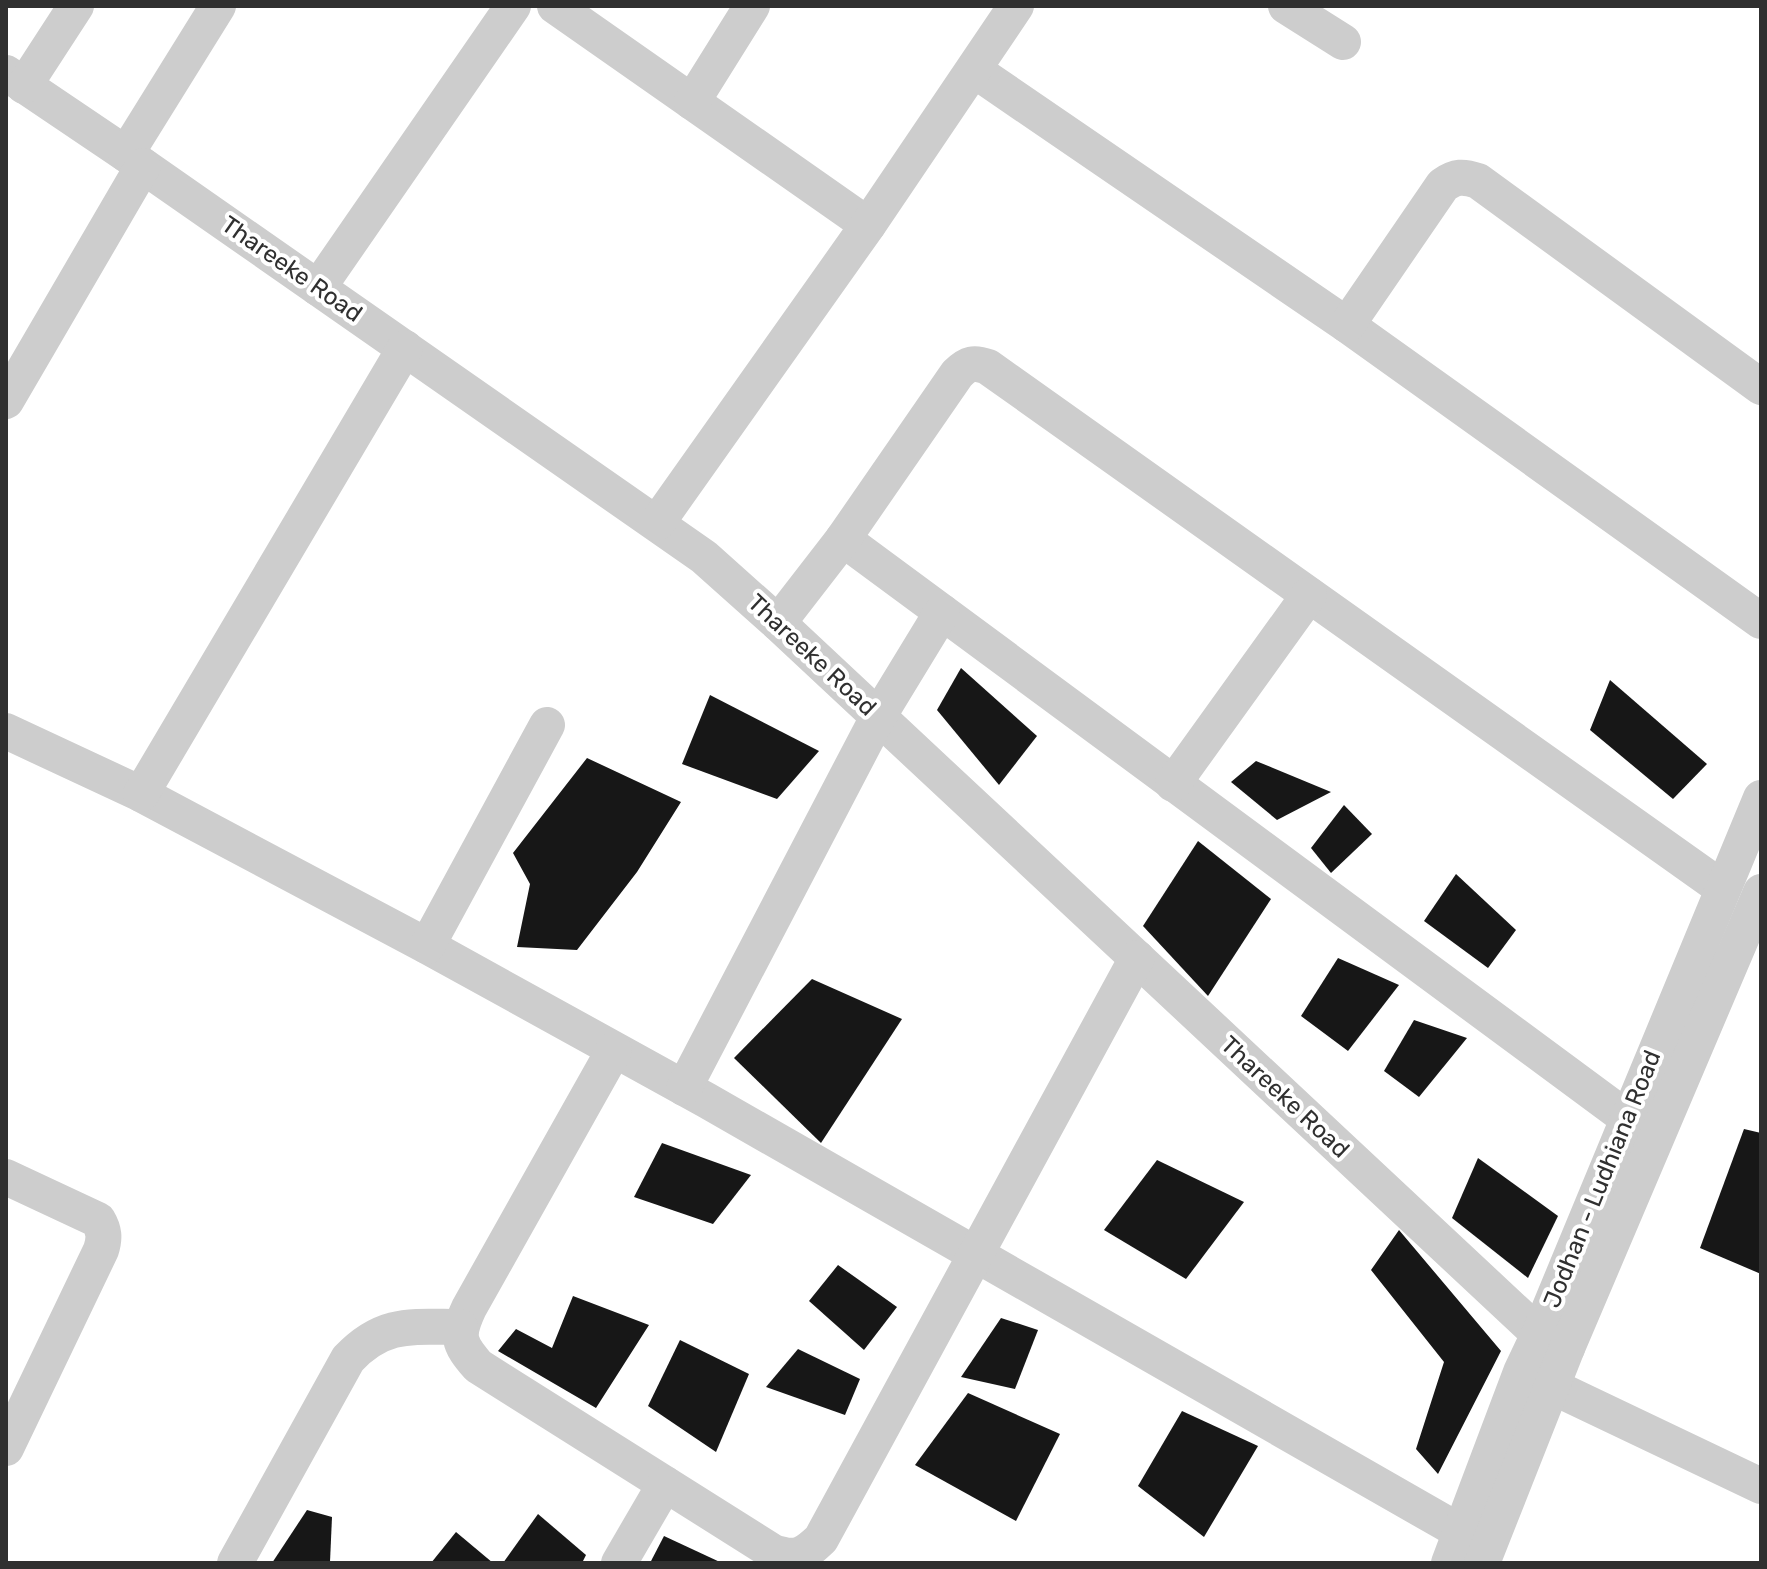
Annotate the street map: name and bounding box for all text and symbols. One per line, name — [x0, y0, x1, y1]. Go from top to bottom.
street label: Thareeke Road — [216, 210, 368, 328]
street label: Thareeke Road — [742, 588, 882, 722]
street label: Thareeke Road — [1215, 1030, 1355, 1164]
street label: Jodhan - Ludhiana Road — [1537, 1046, 1667, 1312]

